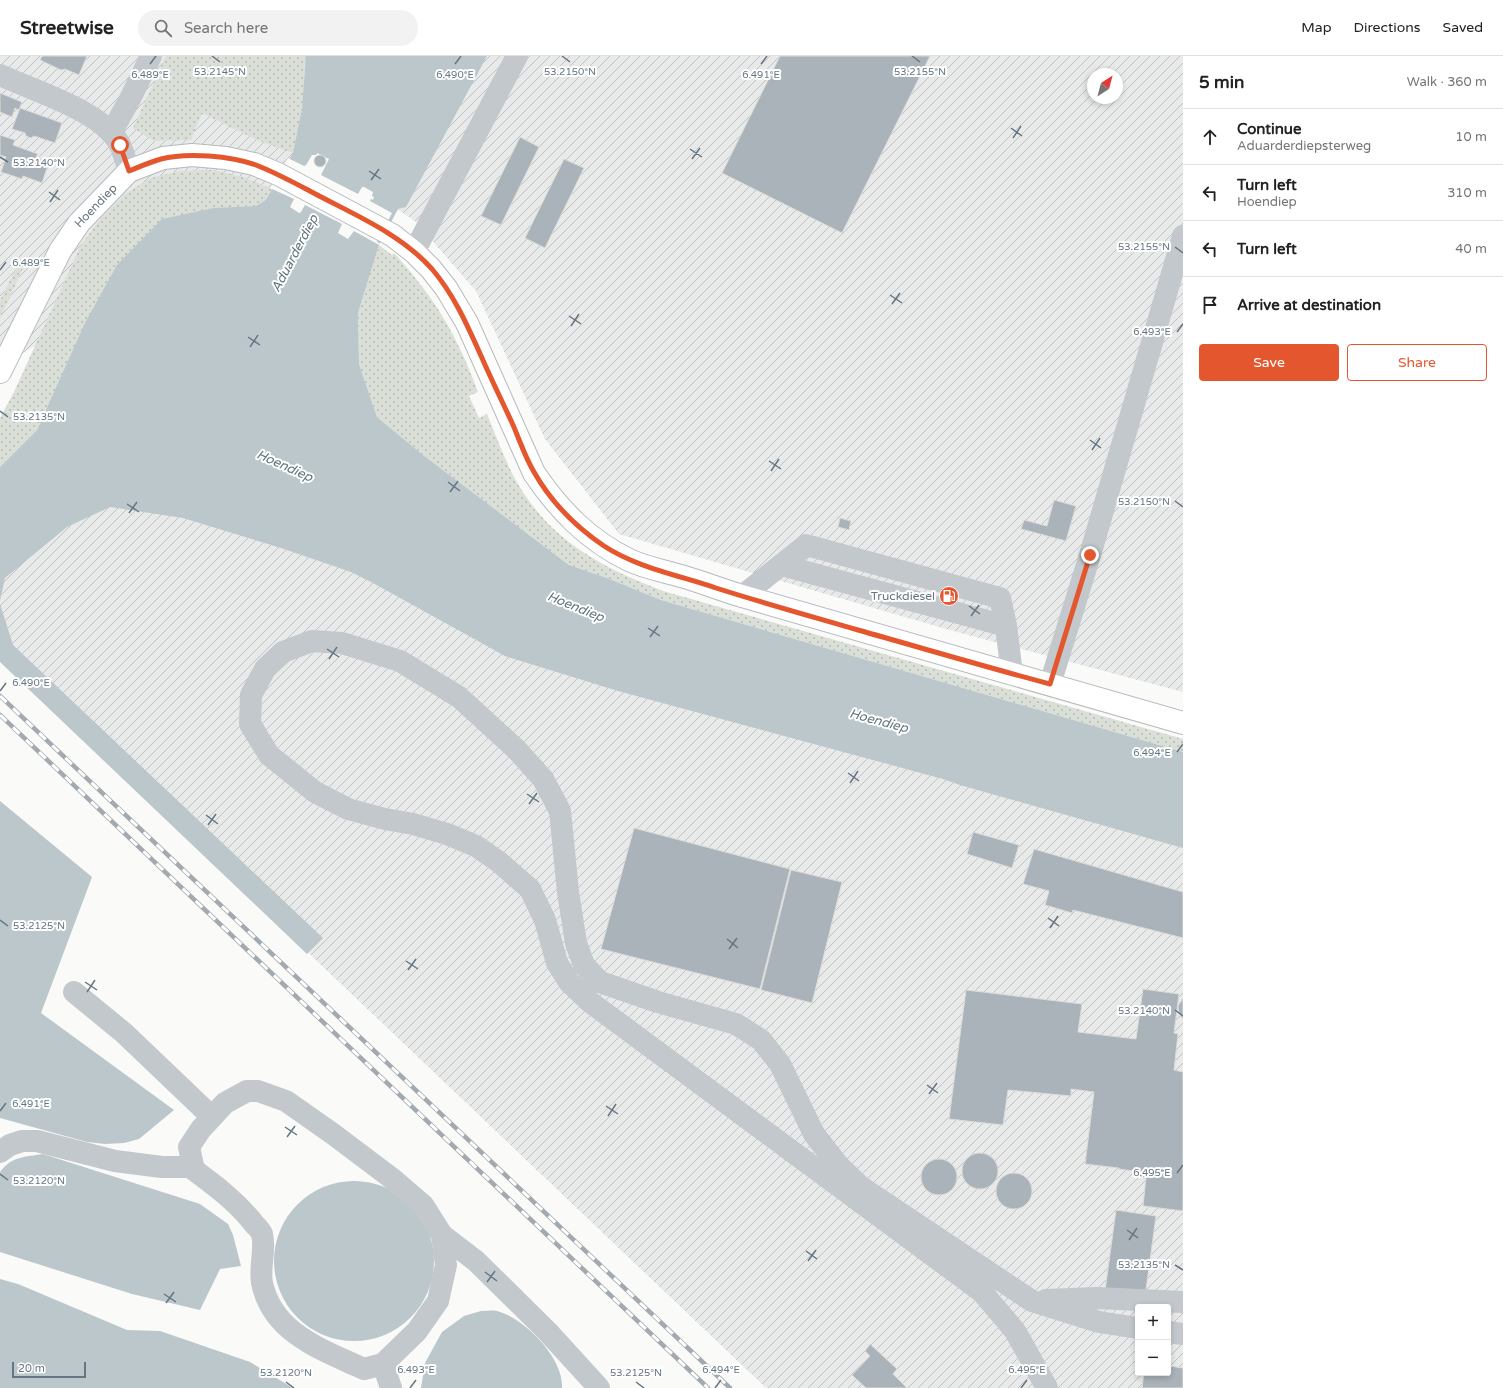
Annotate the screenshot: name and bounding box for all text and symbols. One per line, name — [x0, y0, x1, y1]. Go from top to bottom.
search box — [138, 10, 418, 46]
text: Streetwise — [20, 17, 114, 39]
icon: search — [152, 17, 174, 39]
text: Search here — [184, 19, 268, 37]
text: Map — [1301, 19, 1332, 36]
text: Directions — [1354, 19, 1421, 36]
text: Saved — [1443, 19, 1483, 36]
text: 53.2145°N — [194, 66, 246, 78]
text: 53.2150°N — [544, 66, 596, 78]
text: 53.2155°N — [894, 66, 946, 78]
north arrow — [1087, 68, 1123, 104]
text: 6.489°E — [131, 69, 169, 81]
text: 6.490°E — [436, 69, 474, 81]
text: 6.491°E — [742, 69, 780, 81]
text: 5 min — [1199, 72, 1244, 93]
text: Walk · 360 m — [1407, 74, 1487, 90]
text: Continue — [1237, 120, 1301, 138]
icon: ahead — [1199, 126, 1221, 148]
text: 10 m — [1455, 129, 1487, 145]
route start — [111, 136, 129, 154]
text: Aduarderdiepsterweg — [1237, 138, 1371, 154]
text: 53.2140°N — [13, 157, 65, 169]
text: Turn left — [1237, 176, 1297, 194]
street label: Hoendiep — [72, 181, 120, 230]
icon: left — [1199, 182, 1221, 204]
text: 310 m — [1447, 185, 1487, 201]
text: Hoendiep — [1237, 194, 1297, 210]
water label: Aduarderdiep — [268, 211, 322, 295]
icon: left — [1199, 238, 1221, 260]
text: Turn left — [1237, 240, 1297, 258]
text: 53.2155°N — [1118, 241, 1170, 253]
text: 40 m — [1455, 241, 1487, 257]
text: 6.489°E — [12, 257, 50, 269]
icon: arrive — [1199, 294, 1221, 316]
text: Arrive at destination — [1237, 296, 1381, 314]
text: 6.493°E — [1133, 326, 1171, 338]
button: Save — [1199, 344, 1339, 381]
button: Share — [1347, 344, 1487, 381]
text: 53.2135°N — [13, 411, 65, 423]
water label: Hoendiep — [254, 446, 316, 486]
text: 53.2150°N — [1118, 496, 1170, 508]
route end — [1081, 546, 1099, 564]
fuel station icon: Truckdiesel — [938, 585, 960, 607]
water label: Hoendiep — [545, 588, 607, 626]
place label: Truckdiesel — [871, 589, 935, 603]
text: 6.490°E — [12, 677, 50, 689]
water label: Hoendiep — [848, 705, 910, 737]
text: 6.494°E — [1133, 747, 1171, 759]
text: 53.2125°N — [13, 920, 65, 932]
text: 53.2140°N — [1118, 1005, 1170, 1017]
text: 6.491°E — [12, 1098, 50, 1110]
text: 6.495°E — [1133, 1167, 1171, 1179]
text: 53.2120°N — [13, 1175, 65, 1187]
text: 53.2135°N — [1118, 1259, 1170, 1271]
map controls — [1135, 1304, 1171, 1376]
button: + — [1135, 1304, 1171, 1340]
button: − — [1135, 1340, 1171, 1376]
scale bar — [12, 1360, 86, 1379]
text: 20 m — [18, 1362, 45, 1375]
text: 6.493°E — [397, 1364, 435, 1376]
text: 6.494°E — [702, 1364, 740, 1376]
text: 6.495°E — [1008, 1364, 1046, 1376]
text: 53.2120°N — [260, 1367, 312, 1379]
text: 53.2125°N — [610, 1367, 662, 1379]

